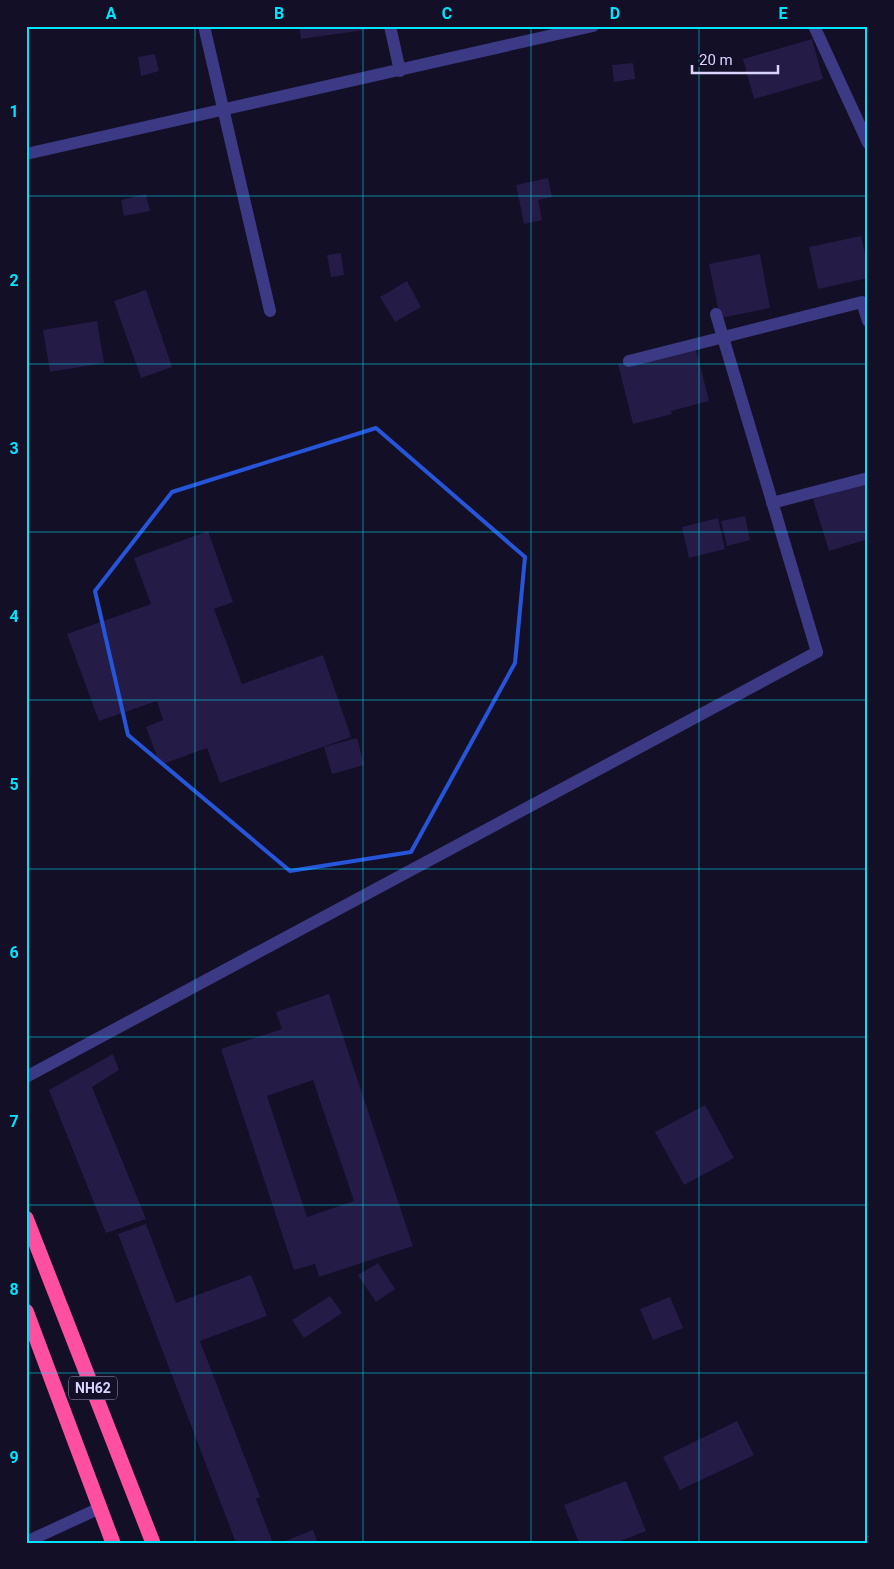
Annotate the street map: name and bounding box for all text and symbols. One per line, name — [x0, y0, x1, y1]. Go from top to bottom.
text: A — [106, 4, 117, 23]
text: B — [274, 4, 284, 23]
text: C — [442, 4, 452, 23]
text: D — [610, 4, 620, 23]
text: E — [779, 4, 788, 23]
scale bar — [692, 42, 778, 74]
text: 20 m — [699, 51, 733, 69]
text: 1 — [9, 102, 19, 121]
text: 2 — [9, 271, 19, 290]
text: 3 — [9, 439, 19, 458]
text: 4 — [9, 607, 19, 626]
text: 5 — [9, 775, 19, 794]
text: 6 — [9, 943, 19, 962]
text: 7 — [9, 1112, 19, 1131]
text: 8 — [9, 1280, 19, 1299]
road number: NH62 — [69, 1376, 117, 1400]
text: 9 — [9, 1448, 19, 1467]

